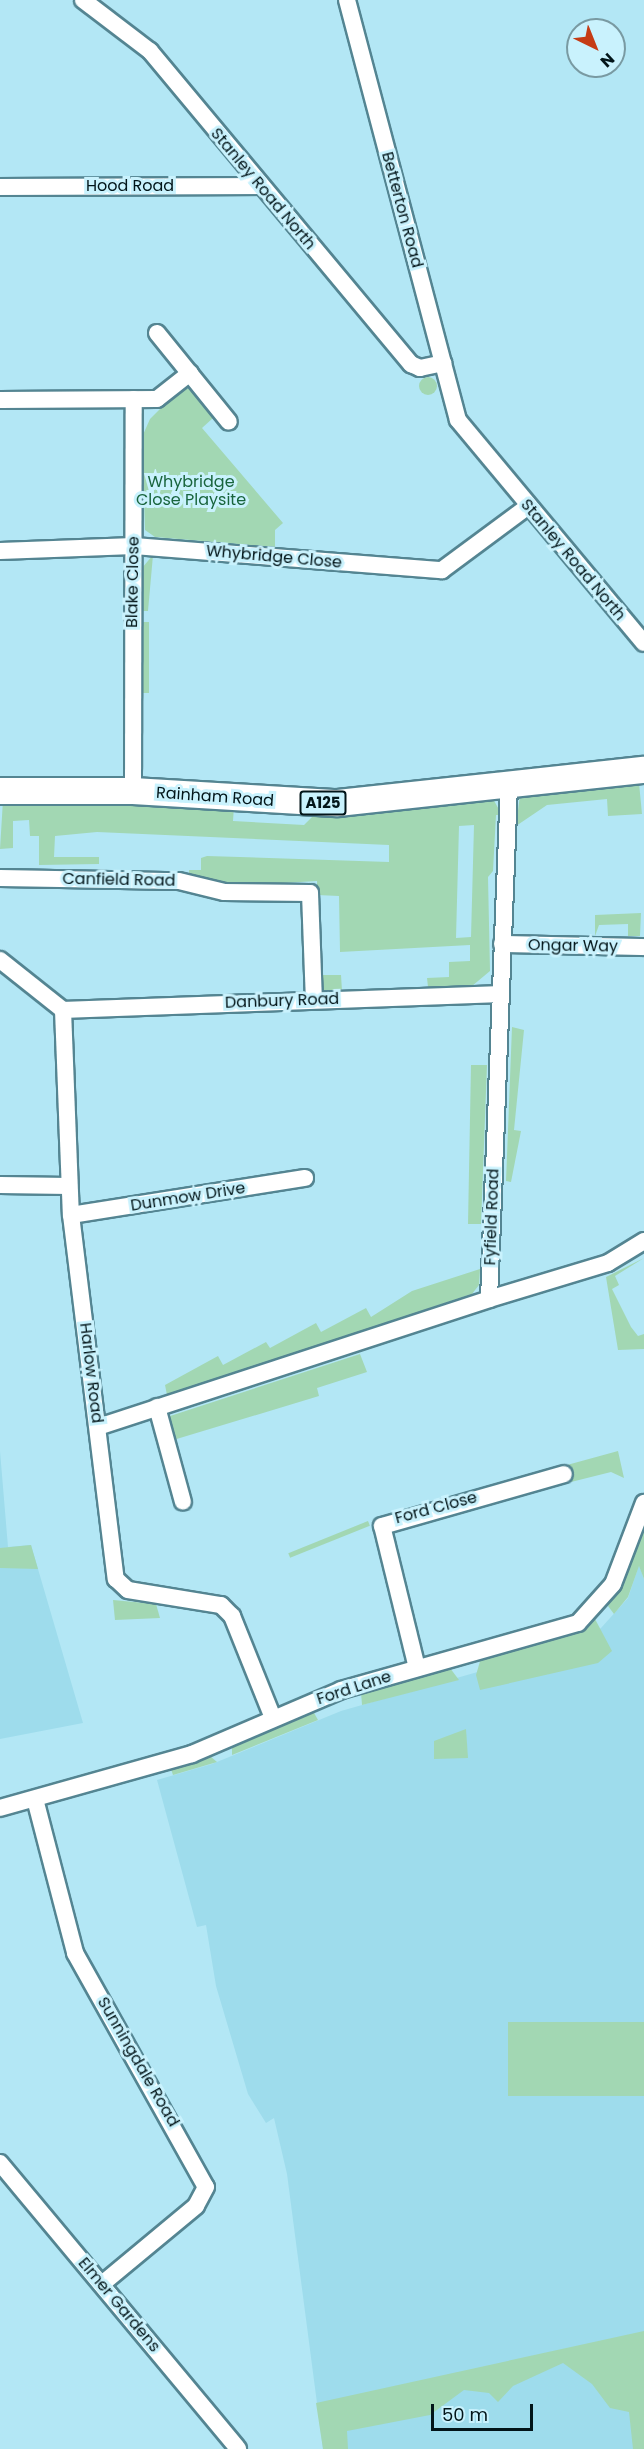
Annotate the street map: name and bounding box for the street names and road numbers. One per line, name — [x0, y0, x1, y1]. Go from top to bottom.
street label: Stanley Road North — [207, 124, 319, 254]
street label: Betterton Road — [377, 150, 427, 270]
street label: Hood Road — [86, 176, 174, 196]
street label: Stanley Road North — [517, 495, 629, 625]
street label: Blake Close — [123, 536, 143, 628]
street label: Whybridge Close — [205, 542, 343, 572]
street label: Rainham Road — [155, 783, 275, 811]
road number: A125 — [299, 791, 347, 815]
street label: Canfield Road — [62, 869, 176, 891]
street label: Ongar Way — [528, 936, 618, 956]
street label: Danbury Road — [225, 989, 339, 1013]
street label: Fyfield Road — [481, 1168, 503, 1266]
street label: Dunmow Drive — [129, 1178, 247, 1216]
street label: Harlow Road — [75, 1322, 107, 1424]
street label: Ford Close — [393, 1488, 479, 1528]
street label: Ford Lane — [314, 1667, 394, 1709]
street label: Sunningdale Road — [93, 1994, 183, 2130]
street label: Elmer Gardens — [74, 2254, 164, 2356]

